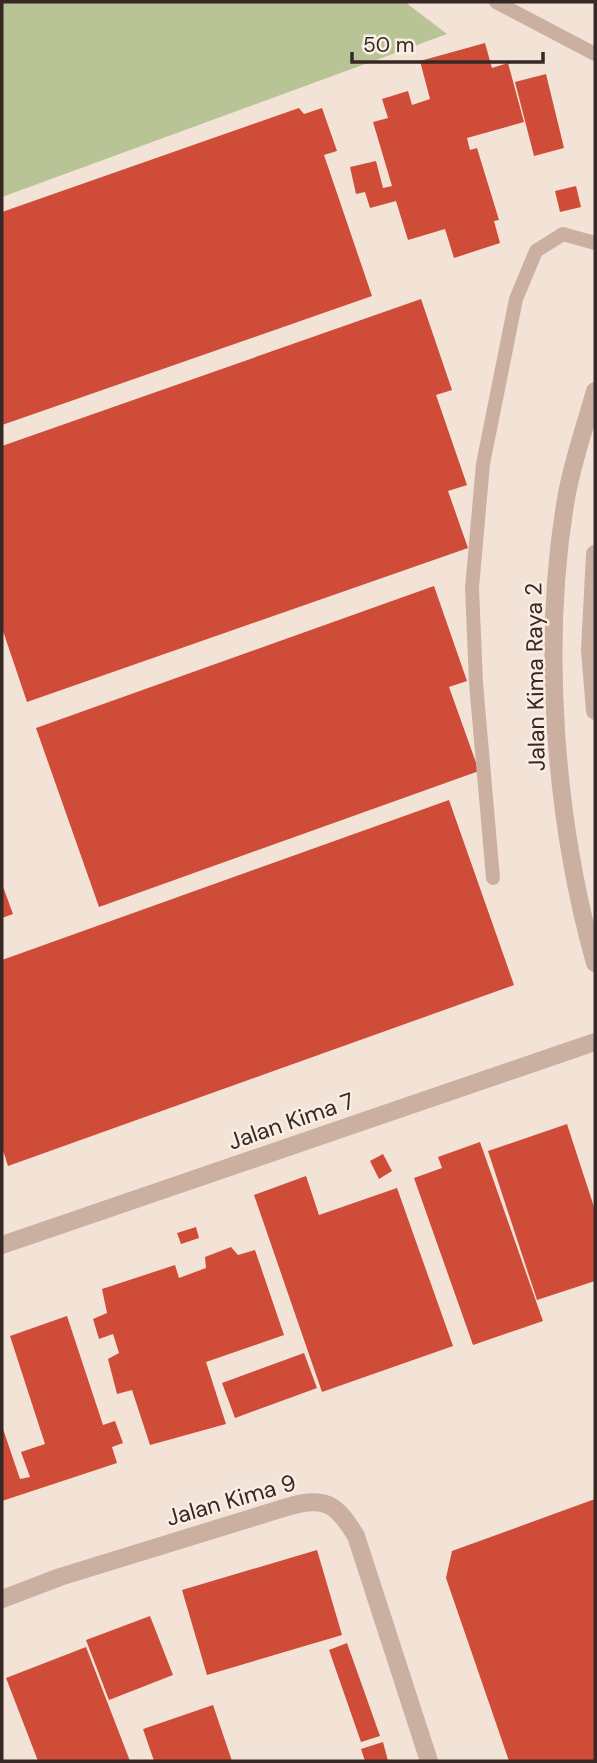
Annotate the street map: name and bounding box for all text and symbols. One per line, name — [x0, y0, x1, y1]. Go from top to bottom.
scale bar — [352, 21, 543, 65]
text: 50 m — [363, 31, 414, 59]
street label: Jalan Kima Raya 2 — [518, 582, 552, 772]
street label: Jalan Kima 7 — [224, 1085, 358, 1157]
street label: Jalan Kima 9 — [163, 1467, 299, 1533]

